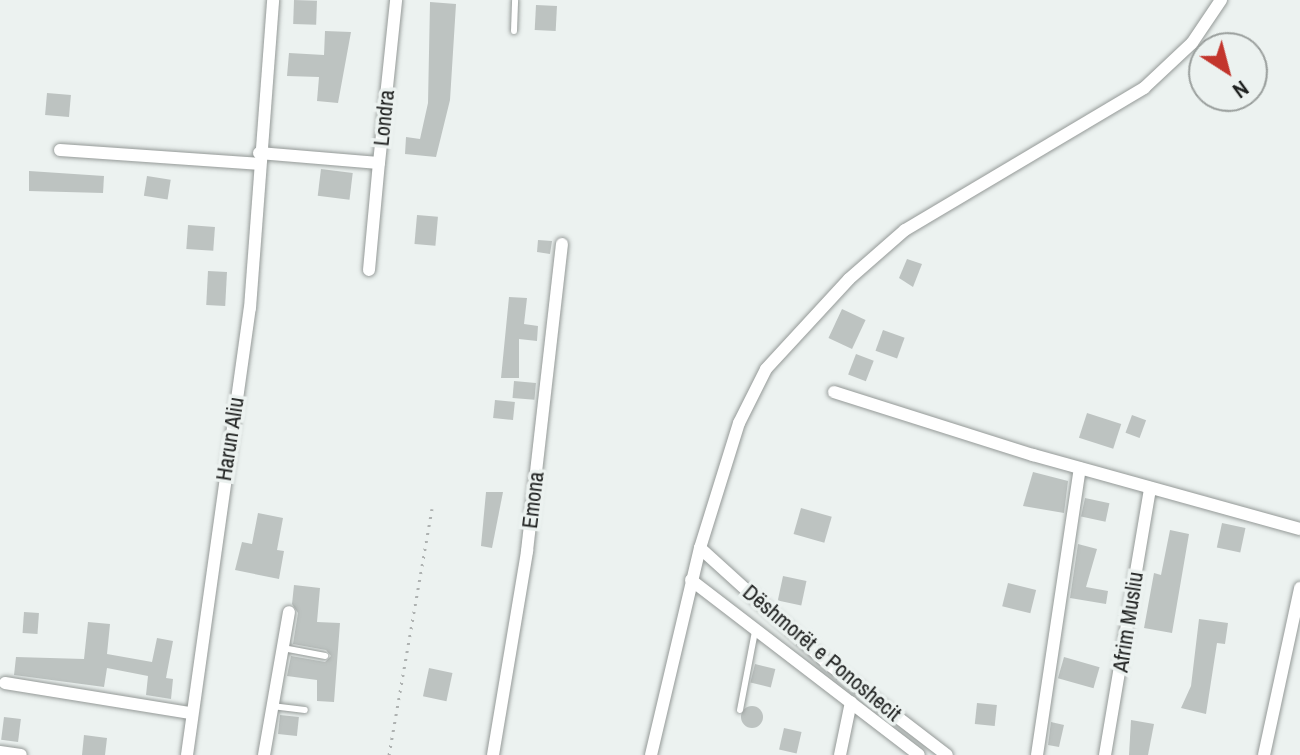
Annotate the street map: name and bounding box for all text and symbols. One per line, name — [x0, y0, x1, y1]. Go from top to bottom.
north arrow — [1188, 32, 1268, 112]
text: N — [1227, 74, 1255, 106]
street label: Londra — [368, 89, 400, 147]
street label: Harun Aliu — [210, 395, 250, 483]
street label: Emona — [516, 470, 550, 530]
street label: Afrim Musliu — [1107, 570, 1149, 674]
street label: Dëshmorët e Ponoshecit — [737, 579, 907, 727]

